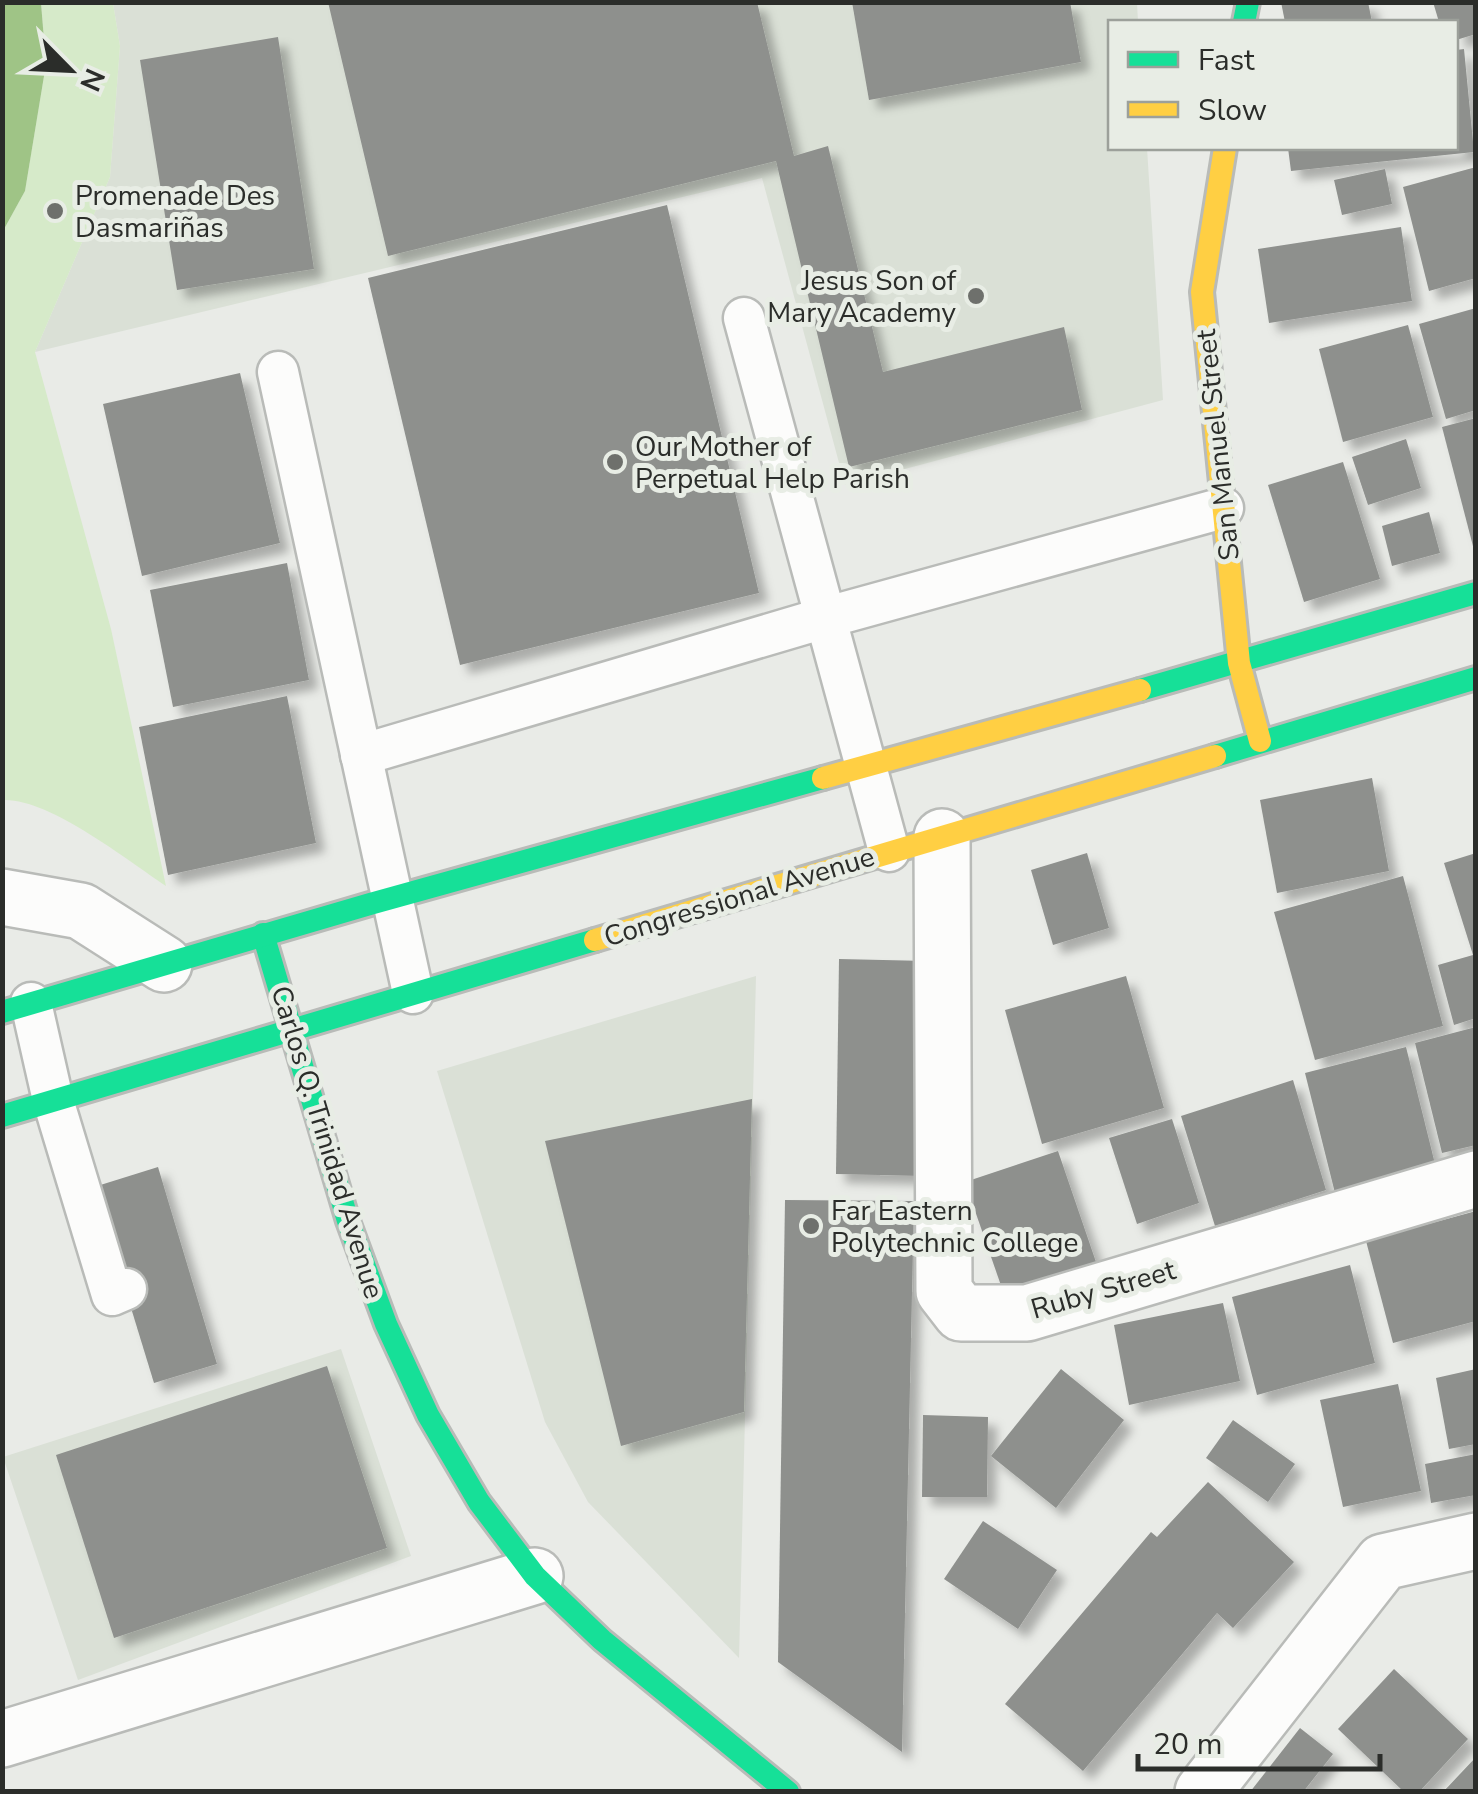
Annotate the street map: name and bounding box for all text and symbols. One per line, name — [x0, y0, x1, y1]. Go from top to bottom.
north arrow — [20, 20, 120, 120]
legend — [1108, 20, 1458, 150]
text: Fast — [1198, 40, 1255, 81]
text: N — [70, 62, 114, 97]
text: Slow — [1198, 90, 1267, 131]
place label: Promenade Des Dasmariñas — [75, 177, 275, 247]
marker: Promenade Des Dasmariñas — [44, 200, 66, 222]
place label: Jesus Son of Mary Academy — [767, 262, 957, 332]
marker: Jesus Son of Mary Academy — [965, 285, 987, 307]
street label: San Manuel Street — [1187, 327, 1249, 562]
place label: Our Mother of Perpetual Help Parish — [635, 428, 910, 498]
marker: Our Mother of Perpetual Help Parish — [604, 451, 626, 473]
street label: Congressional Avenue — [599, 838, 879, 956]
street label: Carlos Q. Trinidad Avenue — [261, 981, 393, 1303]
place label: Far Eastern Polytechnic College — [831, 1192, 1078, 1262]
marker: Far Eastern Polytechnic College — [800, 1215, 822, 1237]
street label: Ruby Street — [1027, 1251, 1180, 1329]
scale bar — [1138, 1709, 1380, 1771]
text: 20 m — [1153, 1724, 1222, 1765]

